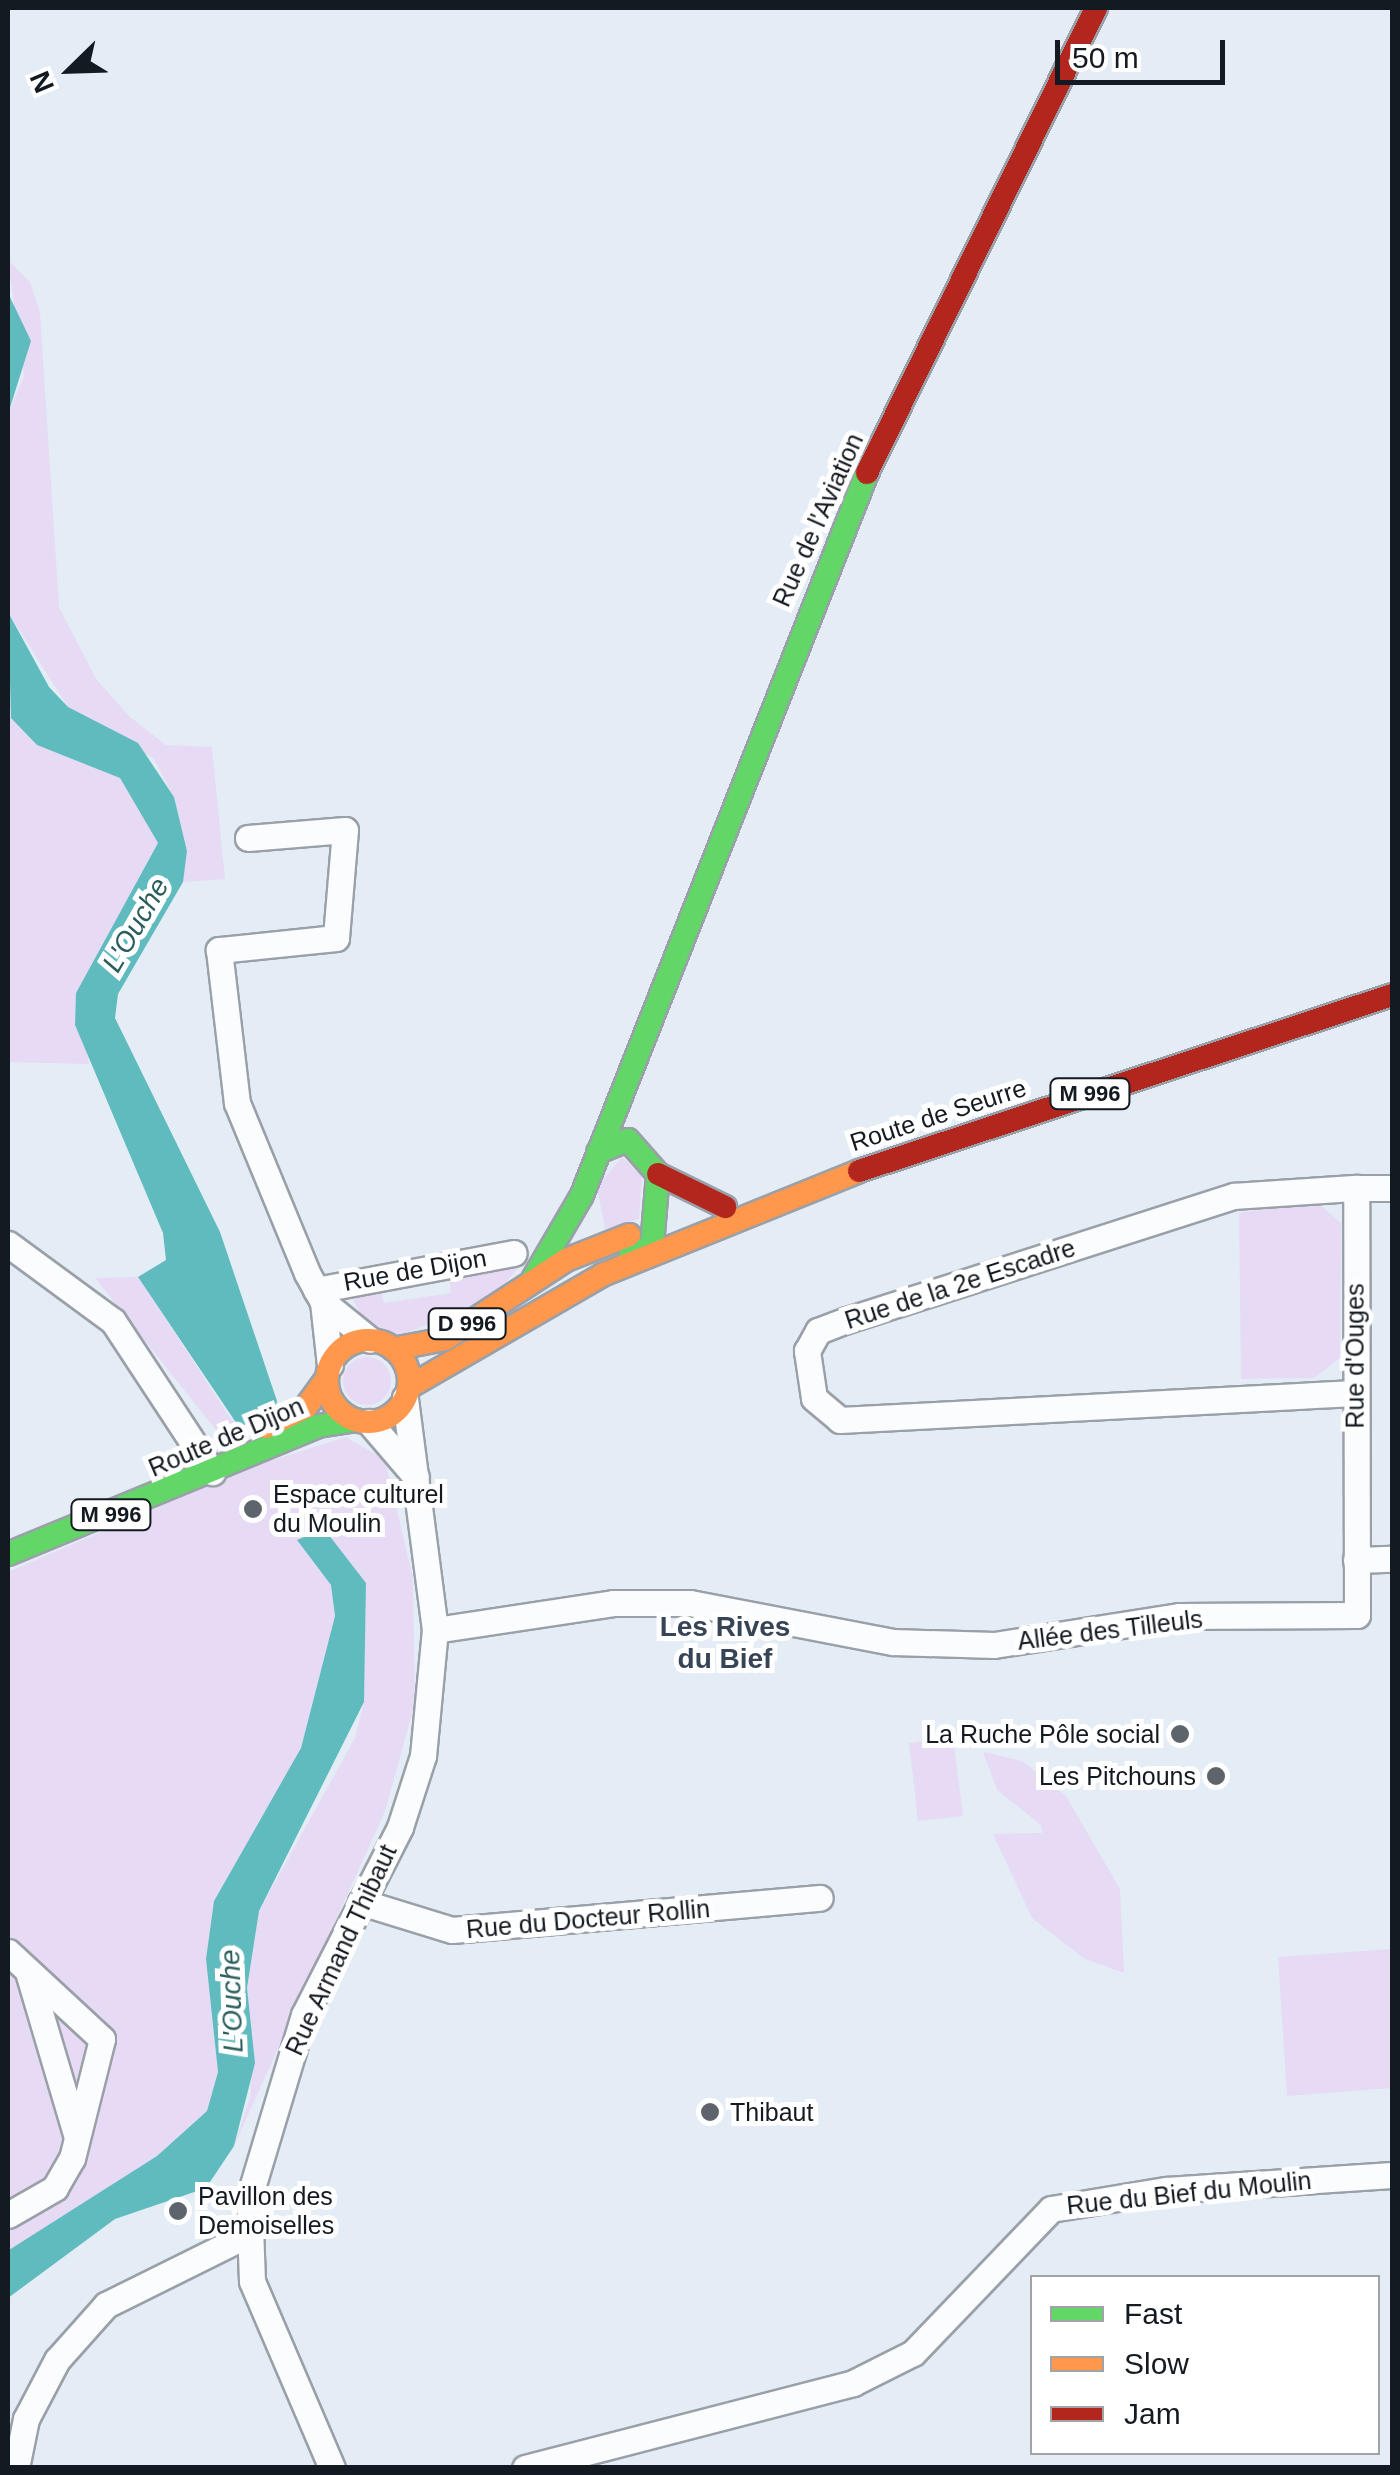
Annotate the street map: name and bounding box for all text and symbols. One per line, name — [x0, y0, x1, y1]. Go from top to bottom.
north arrow — [20, 20, 120, 120]
scale bar — [1060, 20, 1230, 82]
text: 50 m — [1072, 41, 1139, 74]
text: N — [24, 67, 60, 97]
street label: Rue de l'Aviation — [766, 429, 870, 611]
water label: L'Ouche — [96, 872, 176, 978]
street label: Route de Seurre — [846, 1072, 1030, 1158]
road number: M 996 — [1048, 1077, 1132, 1111]
street label: Rue de la 2e Escadre — [841, 1233, 1079, 1335]
street label: Rue de Dijon — [341, 1243, 489, 1297]
street label: Rue d'Ouges — [1340, 1283, 1370, 1429]
road number: D 996 — [427, 1307, 507, 1341]
street label: Route de Dijon — [144, 1391, 308, 1483]
place label: Espace culturel du Moulin — [273, 1480, 444, 1539]
road number: M 996 — [68, 1498, 154, 1532]
marker: Espace culturel du Moulin — [242, 1498, 264, 1520]
street label: Allée des Tilleuls — [1016, 1604, 1204, 1656]
district label: Les Rives du Bief — [660, 1610, 790, 1676]
place label: La Ruche Pôle social — [925, 1719, 1160, 1749]
marker: La Ruche Pôle social — [1169, 1723, 1191, 1745]
place label: Les Pitchouns — [1039, 1761, 1196, 1791]
marker: Les Pitchouns — [1205, 1765, 1227, 1787]
street label: Rue Armand Thibaut — [279, 1839, 403, 2061]
street label: Rue du Docteur Rollin — [465, 1893, 711, 1945]
water label: L'Ouche — [213, 1949, 251, 2053]
place label: Thibaut — [730, 2097, 813, 2127]
marker: Thibaut — [699, 2101, 721, 2123]
street label: Rue du Bief du Moulin — [1065, 2165, 1313, 2221]
place label: Pavillon des Demoiselles — [198, 2182, 334, 2241]
marker: Pavillon des Demoiselles — [167, 2200, 189, 2222]
legend — [1030, 2275, 1380, 2455]
text: Fast — [1124, 2297, 1182, 2330]
text: Slow — [1124, 2347, 1189, 2380]
text: Jam — [1124, 2397, 1181, 2430]

